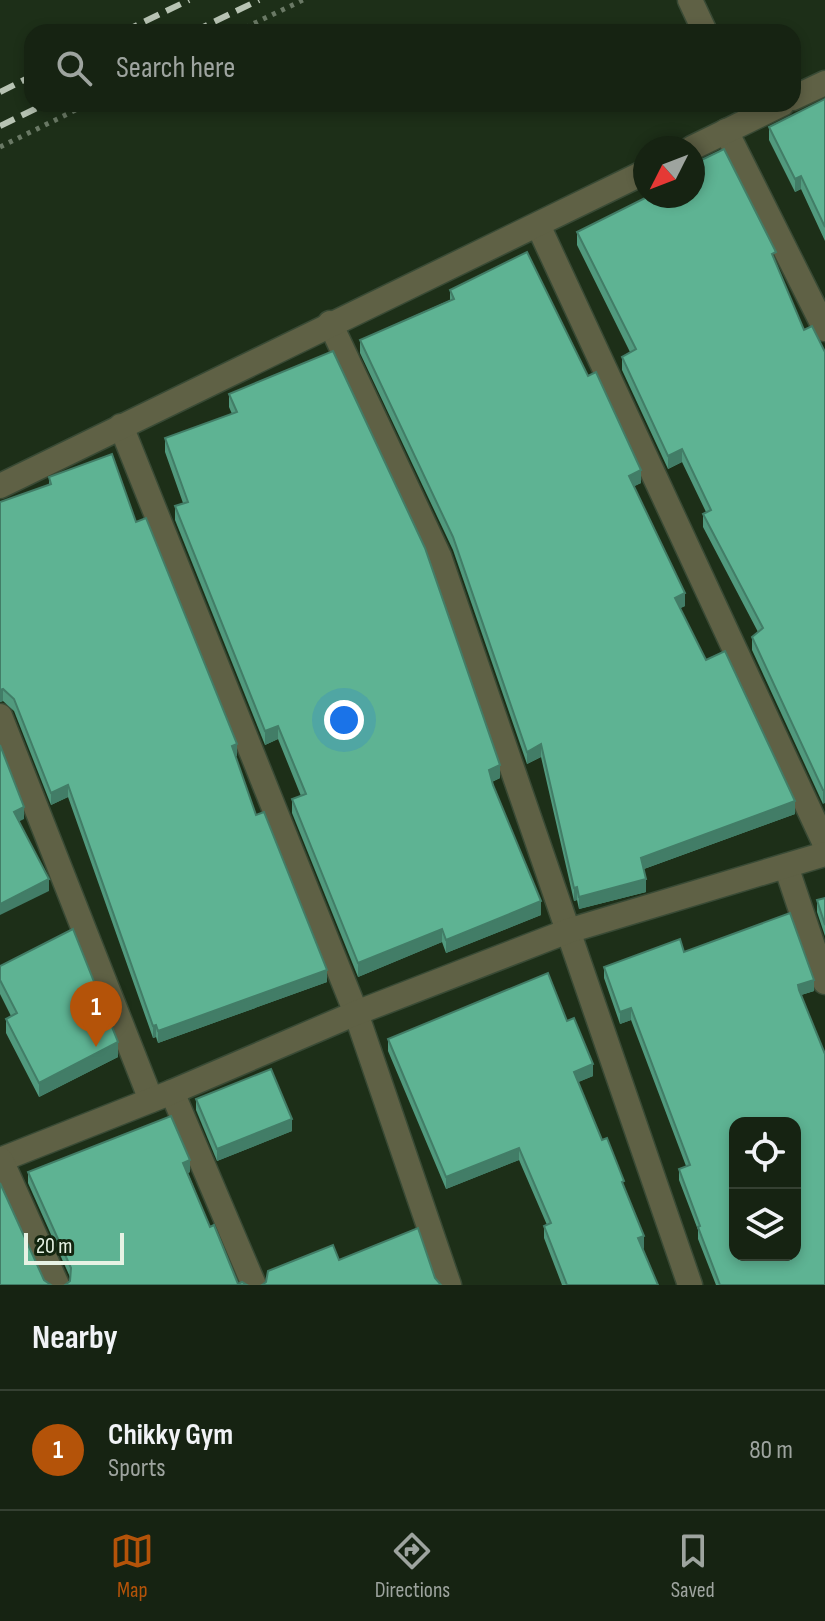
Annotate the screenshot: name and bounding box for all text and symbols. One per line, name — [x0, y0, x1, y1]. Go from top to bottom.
search box — [24, 24, 801, 112]
icon: search — [52, 46, 96, 90]
text: Search here — [116, 50, 235, 86]
north arrow — [633, 136, 705, 208]
your location — [324, 700, 364, 740]
pin: 1 — [70, 981, 122, 1047]
map controls — [729, 1117, 801, 1261]
button: locate — [729, 1117, 801, 1189]
button: layers — [729, 1189, 801, 1261]
scale bar — [24, 1229, 124, 1265]
text: 20 m — [36, 1233, 73, 1260]
text: Nearby — [32, 1317, 118, 1358]
text: Chikky Gym — [108, 1417, 233, 1453]
text: 1 — [53, 1435, 63, 1466]
text: 80 m — [749, 1435, 793, 1466]
text: Sports — [108, 1453, 166, 1484]
tab: Map — [110, 1529, 154, 1604]
tab: Directions — [375, 1529, 450, 1604]
tab: Saved — [671, 1529, 715, 1604]

